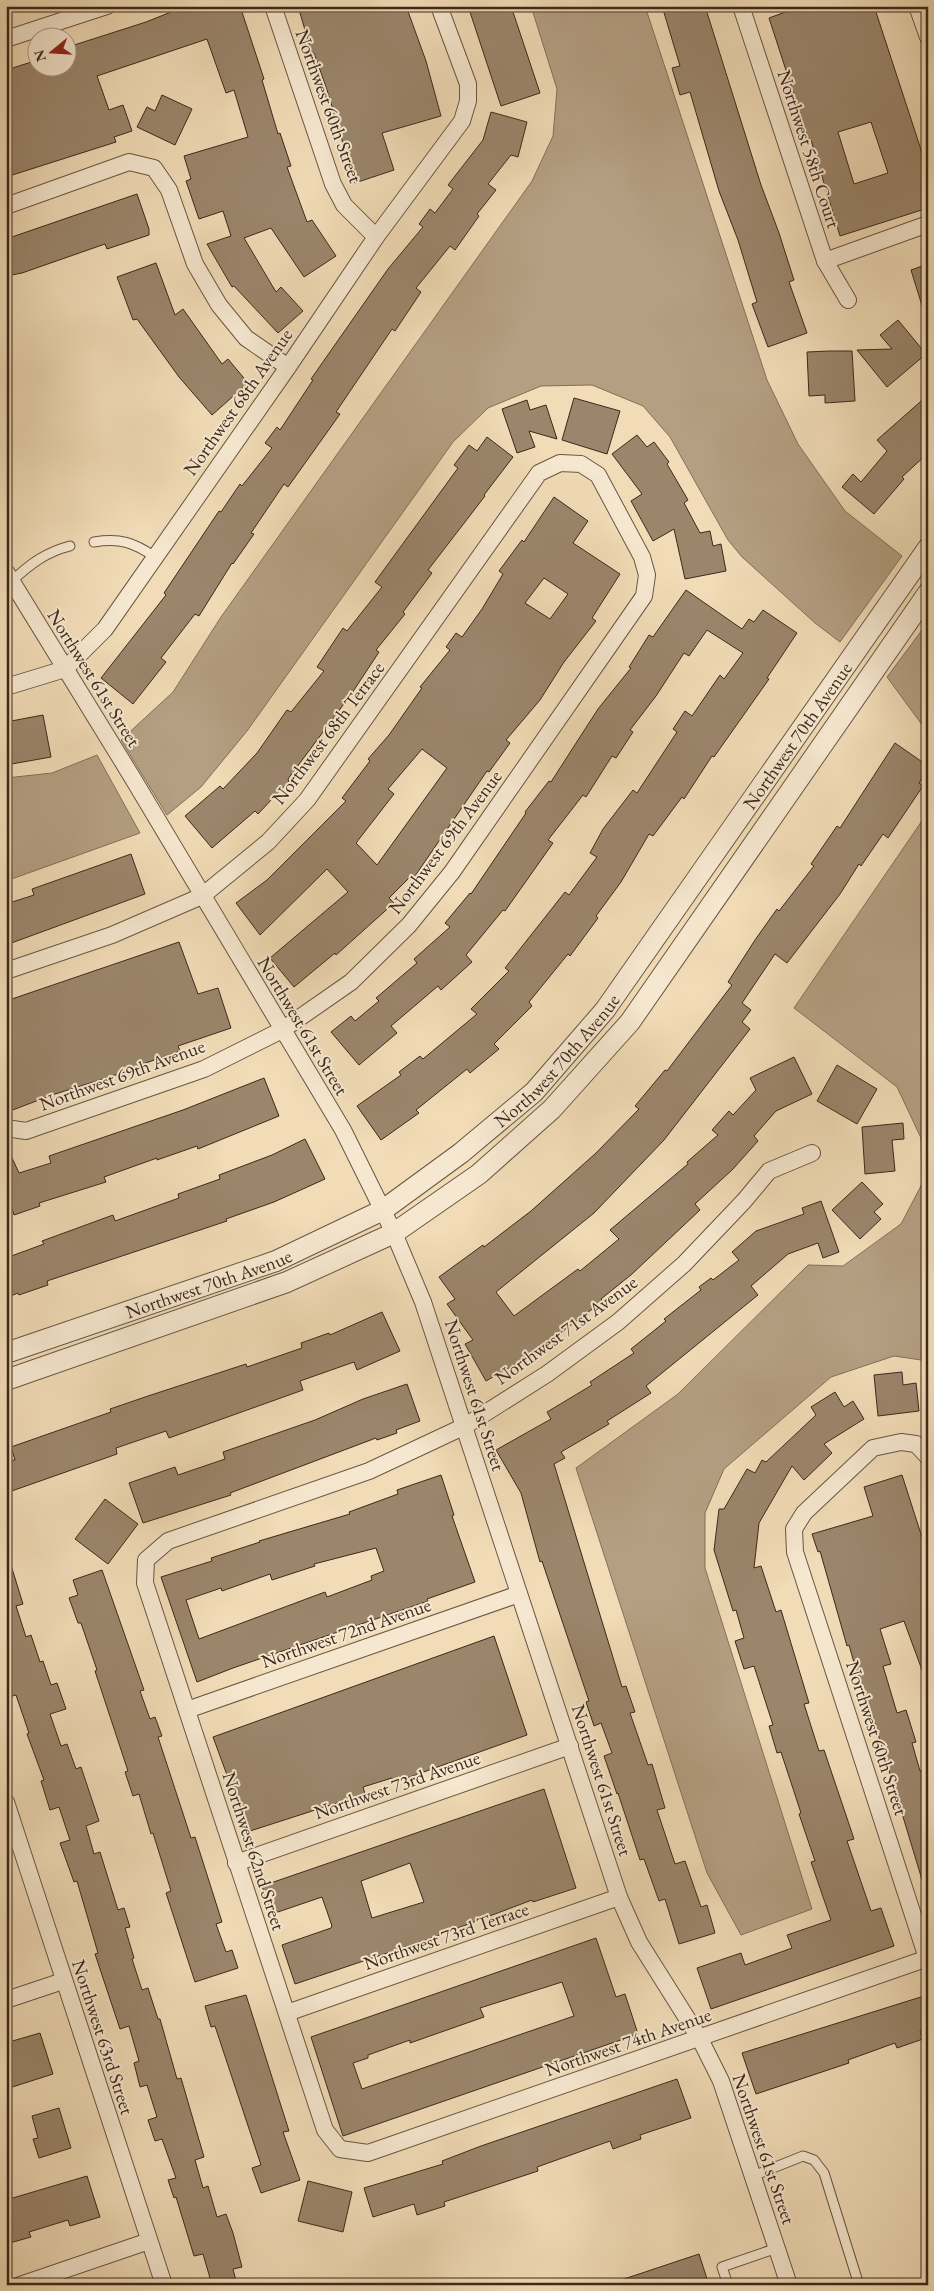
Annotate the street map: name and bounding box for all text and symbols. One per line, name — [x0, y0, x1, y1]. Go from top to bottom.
street label: Northwest 60th Street — [290, 26, 368, 186]
north arrow — [28, 28, 78, 78]
text: N — [29, 47, 50, 64]
street label: Northwest 58th Court — [772, 67, 846, 231]
street label: Northwest 68th Avenue — [178, 323, 298, 481]
street label: Northwest 61st Street — [42, 604, 146, 752]
street label: Northwest 68th Terrace — [266, 656, 390, 810]
street label: Northwest 70th Avenue — [737, 657, 857, 814]
street label: Northwest 69th Avenue — [383, 765, 507, 919]
street label: Northwest 61st Street — [252, 952, 354, 1100]
street label: Northwest 70th Avenue — [489, 989, 625, 1133]
street label: Northwest 69th Avenue — [36, 1033, 208, 1117]
street label: Northwest 70th Avenue — [122, 1243, 296, 1324]
street label: Northwest 71st Avenue — [490, 1270, 642, 1390]
street label: Northwest 61st Street — [439, 1316, 511, 1474]
street label: Northwest 72nd Avenue — [258, 1592, 434, 1674]
street label: Northwest 60th Street — [840, 1657, 914, 1819]
street label: Northwest 61st Street — [566, 1701, 638, 1859]
street label: Northwest 73rd Avenue — [310, 1745, 484, 1825]
street label: Northwest 62nd Street — [217, 1769, 291, 1934]
street label: Northwest 73rd Terrace — [360, 1896, 532, 1976]
street label: Northwest 63rd Street — [66, 1956, 140, 2118]
street label: Northwest 74th Avenue — [542, 2002, 714, 2082]
street label: Northwest 61st Street — [726, 2070, 802, 2228]

